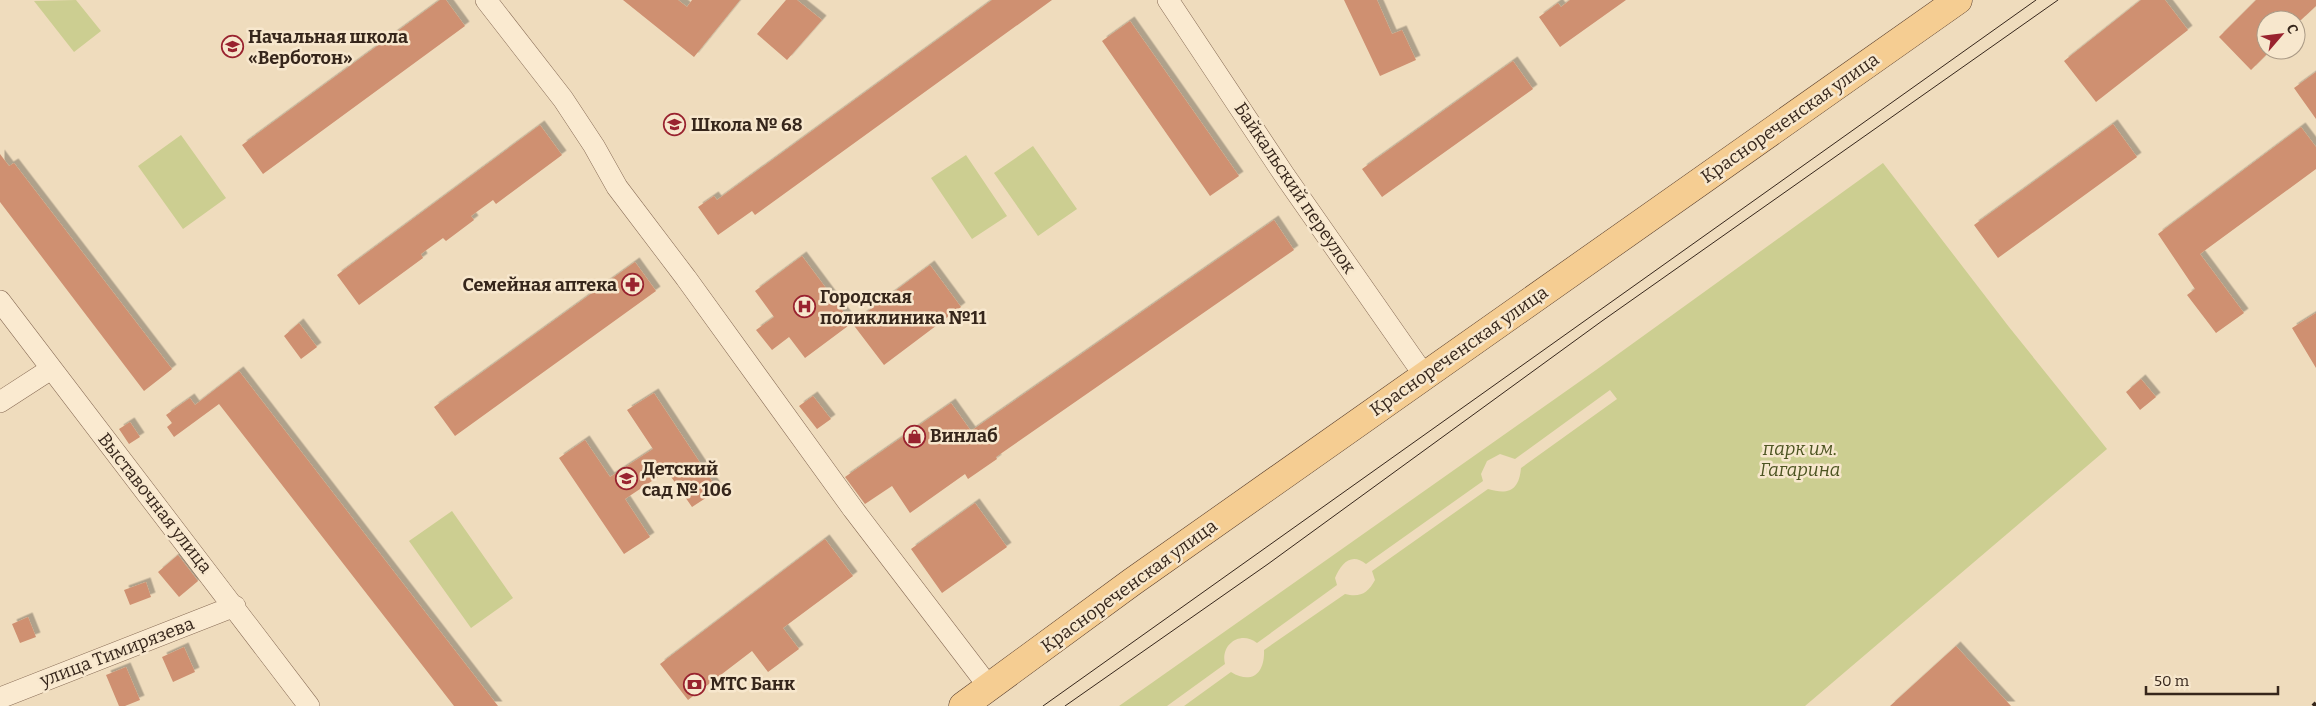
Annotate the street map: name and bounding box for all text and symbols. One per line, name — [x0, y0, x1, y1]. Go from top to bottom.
north arrow — [2256, 10, 2306, 60]
text: С — [2282, 21, 2302, 37]
place label: Начальная школа «Верботон» — [248, 26, 408, 69]
school or university icon: Начальная школа «Верботон» — [220, 35, 244, 59]
street label: Краснореченская улица — [1697, 48, 1883, 188]
street label: Байкальский переулок — [1230, 98, 1361, 278]
school or university icon: Школа № 68 — [663, 113, 687, 137]
place label: Школа № 68 — [691, 114, 803, 136]
pharmacy icon: Семейная аптека — [621, 273, 645, 297]
place label: Семейная аптека — [462, 274, 617, 296]
street label: Краснореченская улица — [1366, 281, 1552, 421]
place label: Городская поликлиника №11 — [820, 286, 987, 329]
hospital icon: Городская поликлиника №11 — [792, 295, 816, 319]
shop icon: Винлаб — [902, 424, 926, 448]
place label: Винлаб — [930, 425, 998, 447]
street label: Выставочная улица — [93, 428, 217, 578]
park label: парк им. Гагарина — [1760, 438, 1840, 481]
place label: Детский сад № 106 — [642, 458, 732, 501]
school or university icon: Детский сад № 106 — [614, 467, 638, 491]
street label: Краснореченская улица — [1037, 515, 1221, 657]
street label: улица Тимирязева — [36, 612, 197, 692]
scale bar — [2146, 664, 2278, 696]
bank icon: МТС Банк — [682, 672, 706, 696]
text: 50 m — [2154, 672, 2190, 690]
place label: МТС Банк — [710, 673, 795, 695]

